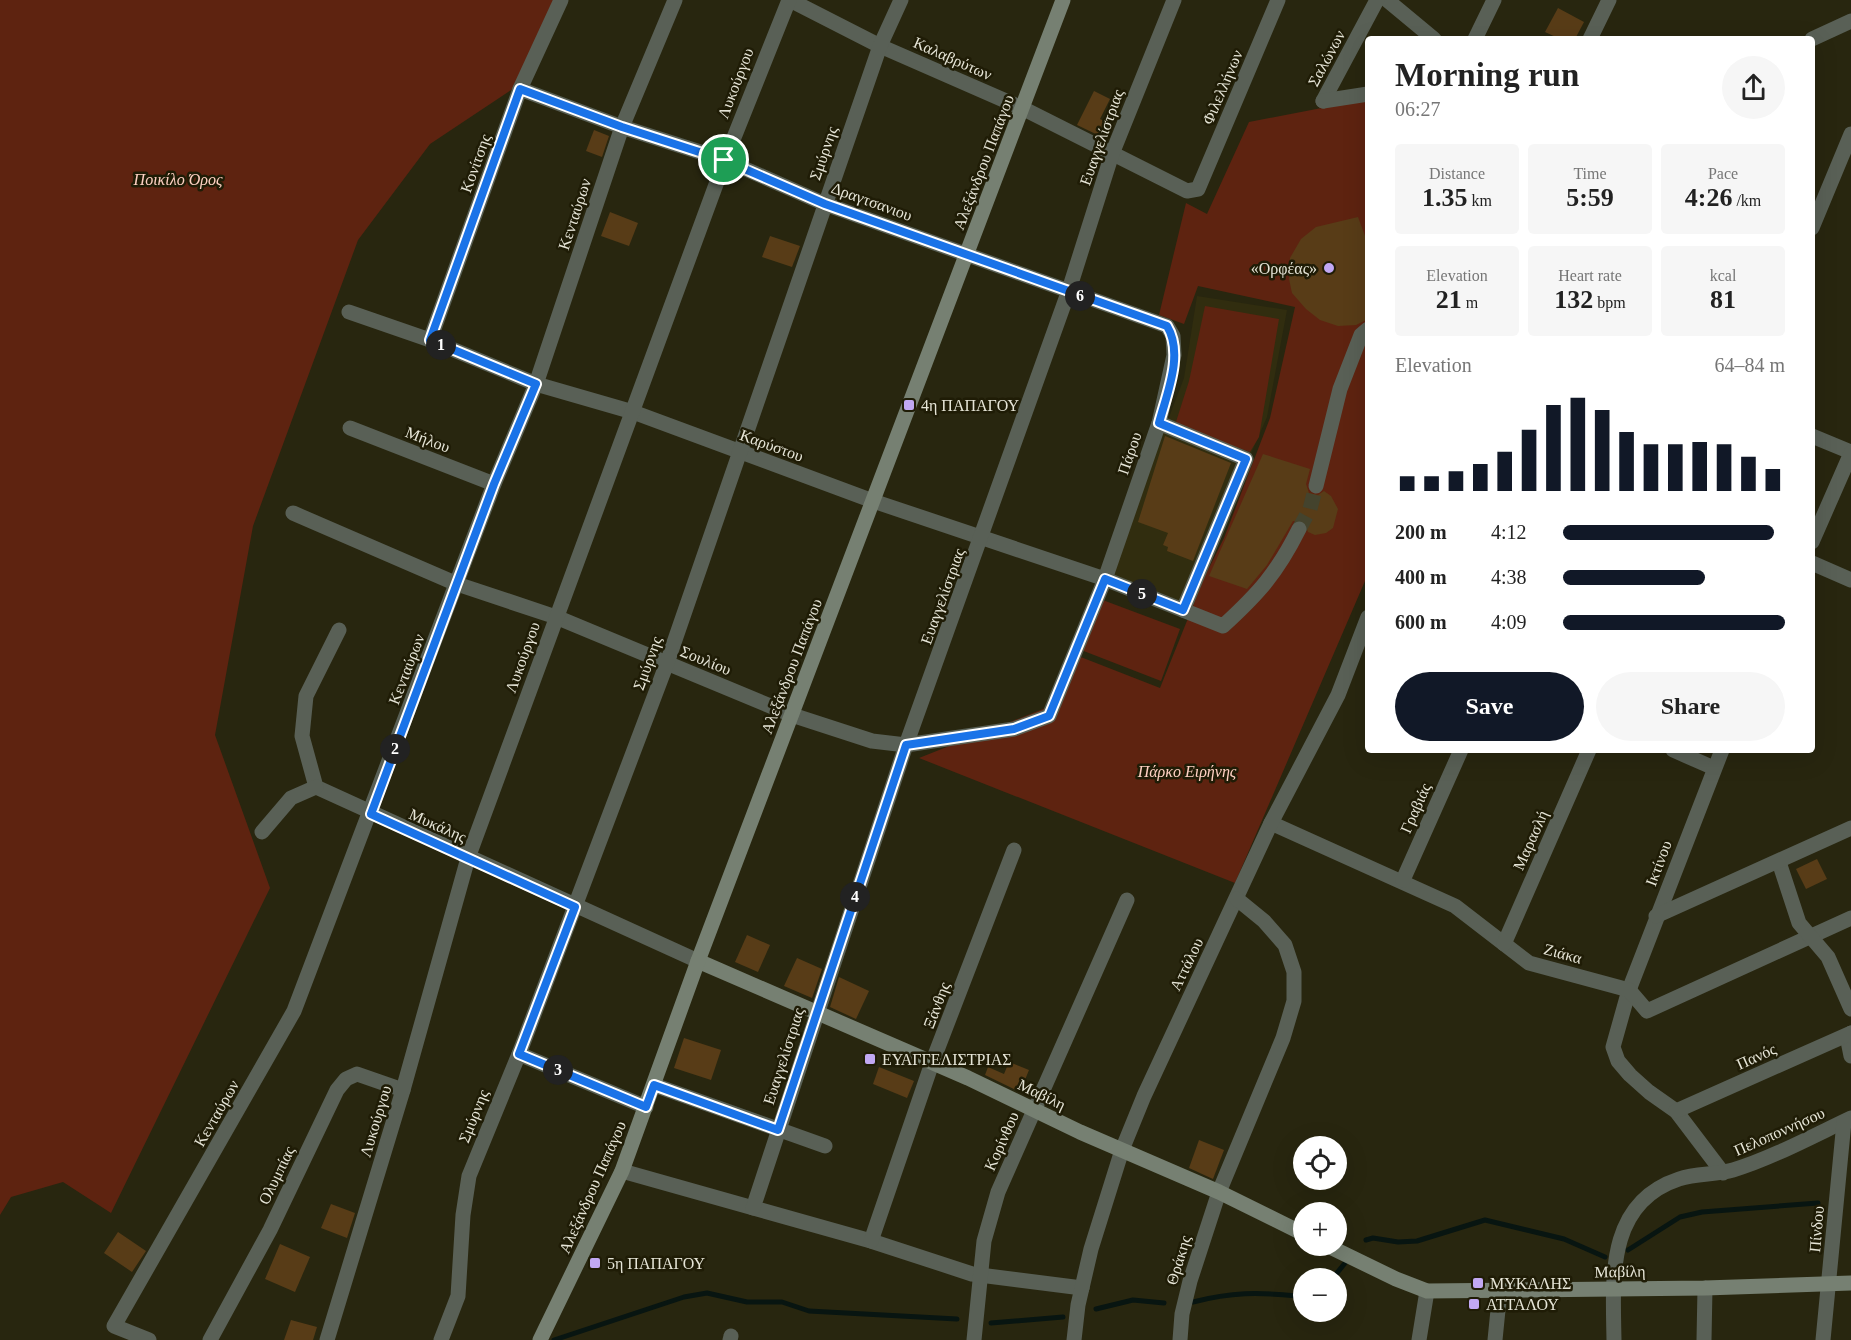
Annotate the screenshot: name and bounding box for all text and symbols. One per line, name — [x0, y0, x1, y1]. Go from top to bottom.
street label: Σαλώνων — [1305, 27, 1348, 89]
street label: Καλαβρύτων — [911, 34, 995, 84]
street label: Λυκούργου — [714, 45, 758, 121]
street label: Φιλελλήνων — [1199, 47, 1247, 127]
button: share — [1722, 56, 1785, 119]
text: Morning run — [1395, 57, 1579, 93]
street label: Ευαγγελίστριας — [1076, 86, 1128, 188]
street label: Αλεξάνδρου Παπάγου — [950, 92, 1018, 232]
text: 06:27 — [1395, 98, 1441, 120]
street label: Σμύρνης — [806, 123, 842, 183]
street label: Κονίτσης — [457, 131, 495, 195]
pin — [698, 134, 749, 185]
icon: arrive — [707, 143, 740, 176]
text: Distance — [1429, 165, 1485, 182]
text: Time — [1573, 165, 1607, 182]
text: Pace — [1708, 165, 1738, 182]
park label: Ποικίλο Όρος — [133, 171, 223, 189]
street label: Κενταύρων — [555, 176, 595, 252]
street label: Δραγτσανιου — [829, 179, 915, 225]
text: 1.35 — [1422, 183, 1468, 212]
text: 5:59 — [1566, 183, 1614, 212]
text: 4:26 — [1685, 183, 1732, 212]
text: km — [1468, 192, 1492, 209]
text: /km — [1732, 192, 1761, 209]
place label: «Ορφέας» — [1251, 260, 1317, 278]
marker: «Ορφέας» — [1322, 261, 1336, 275]
text: Elevation — [1426, 267, 1488, 284]
text: Heart rate — [1558, 267, 1622, 284]
text: kcal — [1710, 267, 1736, 284]
pin: 6 — [1065, 281, 1095, 311]
text: 21 — [1436, 285, 1462, 314]
text: 132 — [1554, 285, 1593, 314]
text: 81 — [1710, 285, 1736, 314]
text: 6 — [1076, 287, 1084, 304]
text: m — [1462, 294, 1478, 311]
text: bpm — [1593, 294, 1626, 311]
pin: 1 — [426, 330, 456, 360]
text: 1 — [437, 336, 445, 353]
text: Elevation — [1395, 354, 1472, 376]
text: 64–84 m — [1714, 354, 1785, 376]
place label: 4η ΠΑΠΑΓΟΥ — [921, 397, 1020, 415]
marker: 4η ΠΑΠΑΓΟΥ — [902, 398, 916, 412]
street label: Μήλου — [403, 423, 453, 457]
street label: Καρύστου — [737, 426, 806, 466]
street label: Πάρου — [1114, 430, 1146, 477]
text: 200 m — [1395, 521, 1447, 543]
text: 4:12 — [1491, 521, 1527, 543]
street label: Ευαγγελίστριας — [917, 545, 969, 647]
text: 400 m — [1395, 566, 1447, 588]
text: 4:38 — [1491, 566, 1527, 588]
pin: 5 — [1127, 579, 1157, 609]
text: 5 — [1138, 585, 1146, 602]
street label: Αλεξάνδρου Παπάγου — [758, 596, 826, 736]
text: 600 m — [1395, 611, 1447, 633]
text: 4:09 — [1491, 611, 1527, 633]
street label: Λυκούργου — [502, 619, 544, 695]
street label: Κενταύρων — [385, 632, 429, 707]
street label: Σμύρνης — [630, 633, 666, 693]
street label: Σουλίου — [678, 643, 734, 678]
button: Save — [1395, 672, 1584, 741]
button: Share — [1596, 672, 1785, 741]
pin: 2 — [380, 734, 410, 764]
text: 2 — [391, 740, 399, 757]
park label: Πάρκο Ειρήνης — [1137, 763, 1237, 781]
street label: Γραβιάς — [1397, 780, 1435, 836]
street label: Μυκάλης — [406, 805, 470, 847]
street label: Μαρασλή — [1510, 808, 1552, 873]
street label: Ικτίνου — [1642, 838, 1675, 888]
pin: 4 — [840, 882, 870, 912]
text: 4 — [851, 888, 859, 905]
street label: Αττάλου — [1166, 935, 1207, 993]
street label: Ζιάκα — [1542, 940, 1584, 967]
street label: Ξάνθης — [920, 979, 954, 1031]
street label: Ευαγγελίστριας — [760, 1005, 808, 1107]
street label: Πανός — [1734, 1040, 1779, 1073]
place label: ΕΥΑΓΓΕΛΙΣΤΡΙΑΣ — [882, 1051, 1012, 1068]
marker: ΕΥΑΓΓΕΛΙΣΤΡΙΑΣ — [863, 1052, 877, 1066]
pin: 3 — [543, 1055, 573, 1085]
text: 3 — [554, 1061, 562, 1078]
street label: Μαβίλη — [1015, 1076, 1068, 1114]
street label: Κενταύρων — [191, 1077, 243, 1150]
street label: Λυκούργου — [357, 1083, 395, 1159]
street label: Σμύρνης — [455, 1087, 493, 1146]
street label: Πελοποννήσου — [1731, 1104, 1828, 1160]
street label: Κορίνθου — [981, 1109, 1023, 1174]
street label: Αλεξάνδρου Παπάγου — [556, 1118, 630, 1256]
map controls — [1293, 1136, 1347, 1322]
button: locate — [1293, 1136, 1347, 1190]
street label: Ολυμπίας — [255, 1143, 299, 1208]
button: + — [1293, 1202, 1347, 1256]
street label: Πίνδου — [1806, 1205, 1827, 1253]
street label: Θράκης — [1163, 1233, 1195, 1287]
place label: 5η ΠΑΠΑΓΟΥ — [607, 1255, 706, 1273]
marker: 5η ΠΑΠΑΓΟΥ — [588, 1256, 602, 1270]
street label: Μαβίλη — [1594, 1263, 1646, 1281]
button: − — [1293, 1268, 1347, 1322]
place label: ΜΥΚΑΛΗΣ — [1490, 1275, 1571, 1292]
marker: ΜΥΚΑΛΗΣ — [1471, 1276, 1485, 1290]
place label: ΑΤΤΑΛΟΥ — [1486, 1296, 1559, 1313]
marker: ΑΤΤΑΛΟΥ — [1467, 1297, 1481, 1311]

